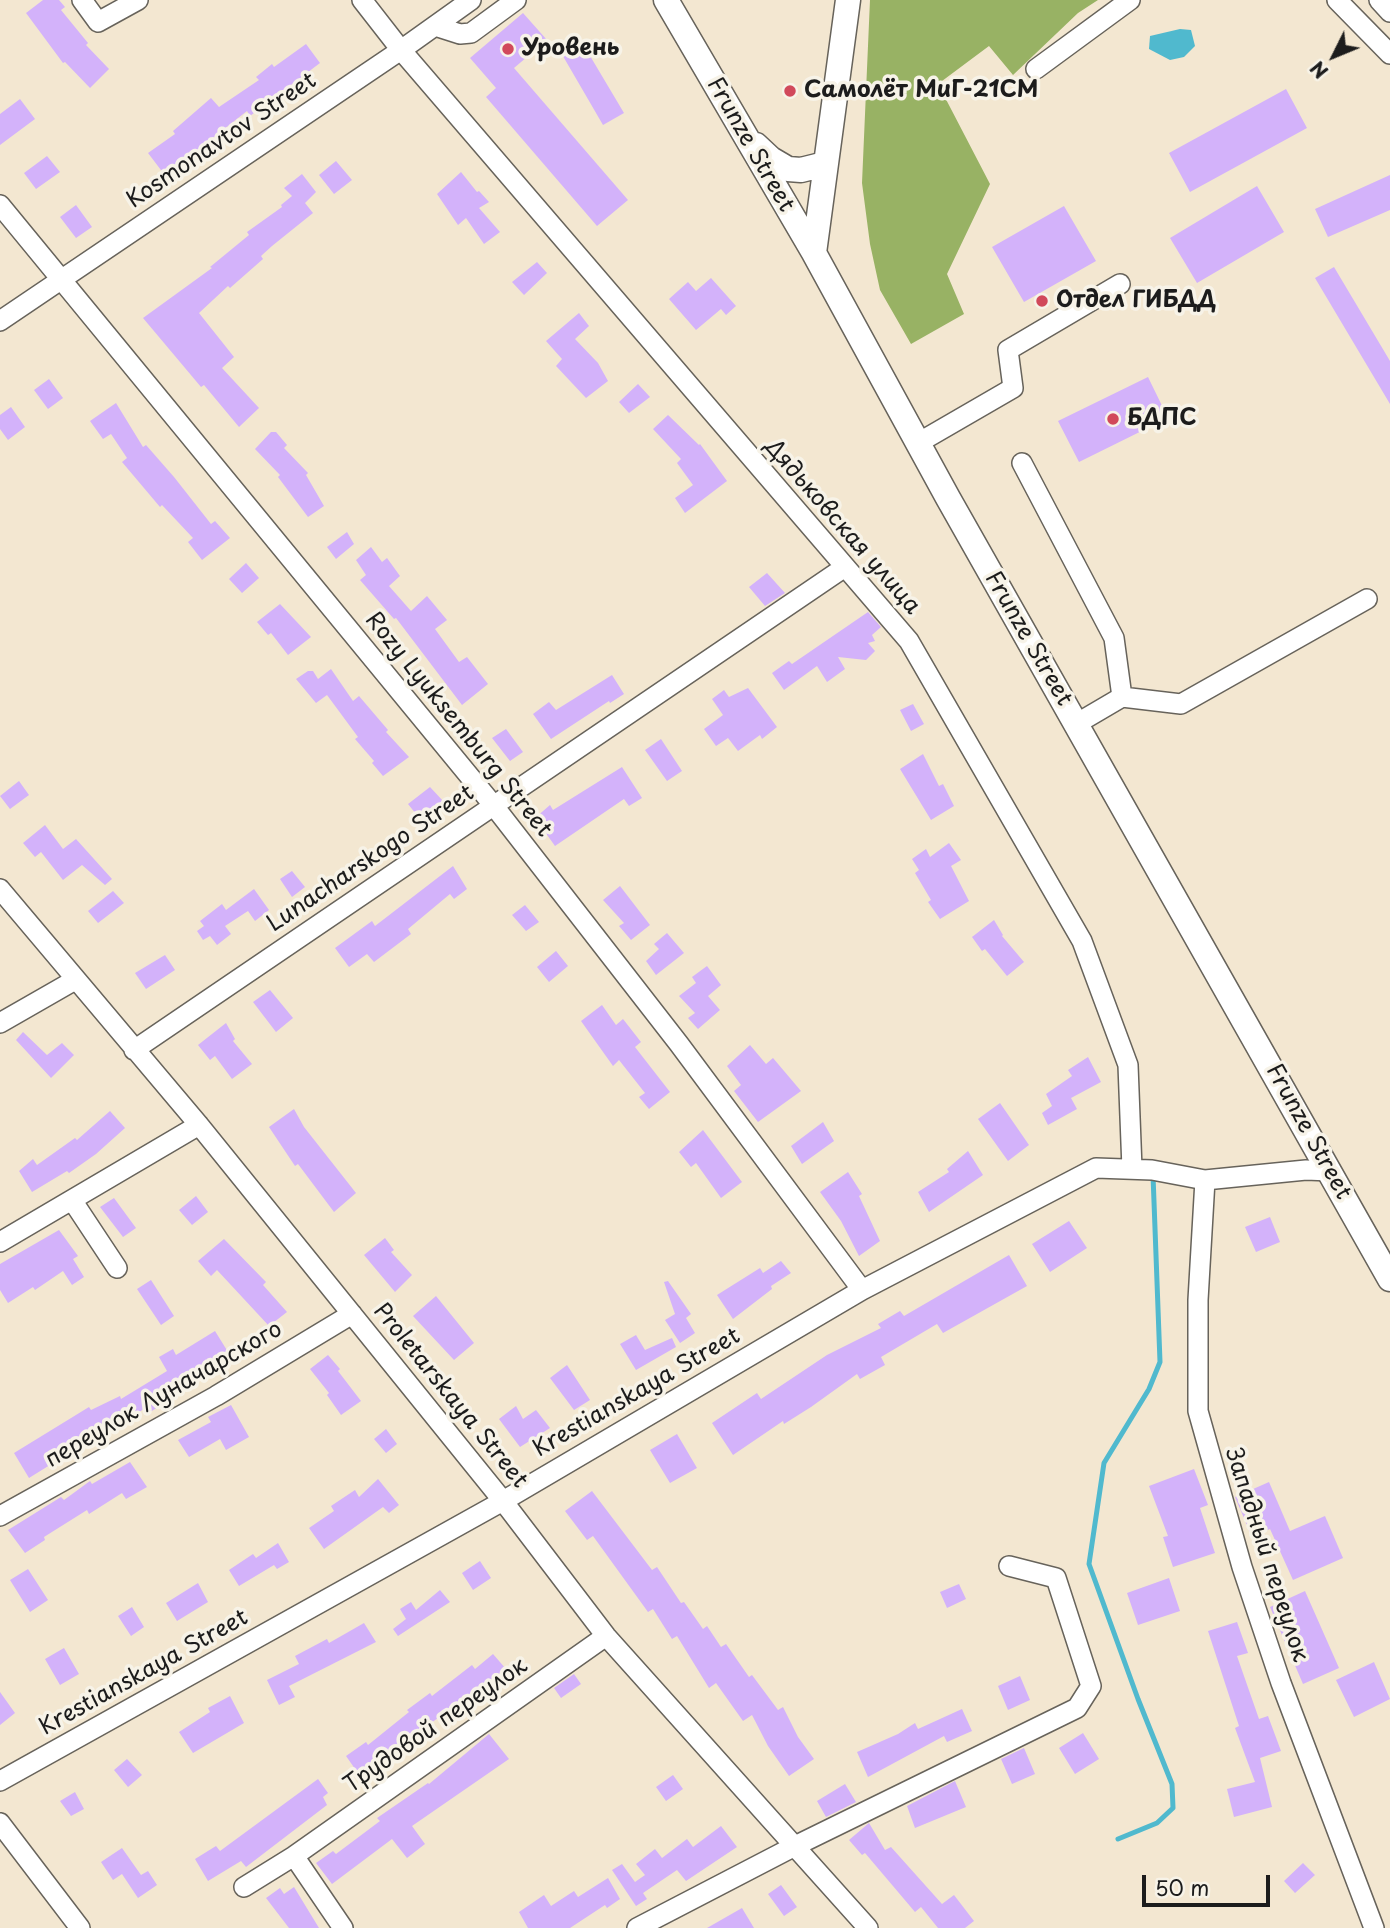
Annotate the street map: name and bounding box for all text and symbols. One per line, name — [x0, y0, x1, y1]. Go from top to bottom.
north arrow — [1299, 21, 1369, 91]
place label: Уровень — [522, 35, 619, 63]
marker: Уровень — [500, 41, 516, 57]
text: N — [1303, 55, 1334, 85]
street label: Kosmonavtov Street — [122, 67, 322, 215]
street label: Frunze Street — [700, 73, 800, 217]
place label: Самолёт МиГ-21СМ — [804, 77, 1038, 105]
marker: Самолёт МиГ-21СМ — [782, 83, 798, 99]
place label: Отдел ГИБДД — [1056, 287, 1216, 315]
marker: Отдел ГИБДД — [1034, 293, 1050, 309]
place label: БДПС — [1127, 405, 1197, 433]
marker: БДПС — [1105, 411, 1121, 427]
street label: Дядьковская улица — [758, 434, 926, 620]
street label: Frunze Street — [978, 567, 1078, 711]
street label: Rozy Lyuksemburg Street — [359, 607, 557, 843]
street label: Lunacharskogo Street — [262, 779, 480, 939]
street label: Frunze Street — [1259, 1059, 1357, 1205]
street label: Proletarskaya Street — [367, 1298, 533, 1494]
street label: переулок Луначарского — [41, 1316, 287, 1474]
street label: Krestianskaya Street — [529, 1323, 745, 1463]
street label: Западный переулок — [1218, 1445, 1314, 1665]
street label: Krestianskaya Street — [35, 1604, 253, 1742]
street label: Трудовой переулок — [339, 1652, 533, 1800]
scale bar — [1145, 1862, 1273, 1906]
text: 50 m — [1155, 1871, 1209, 1903]

